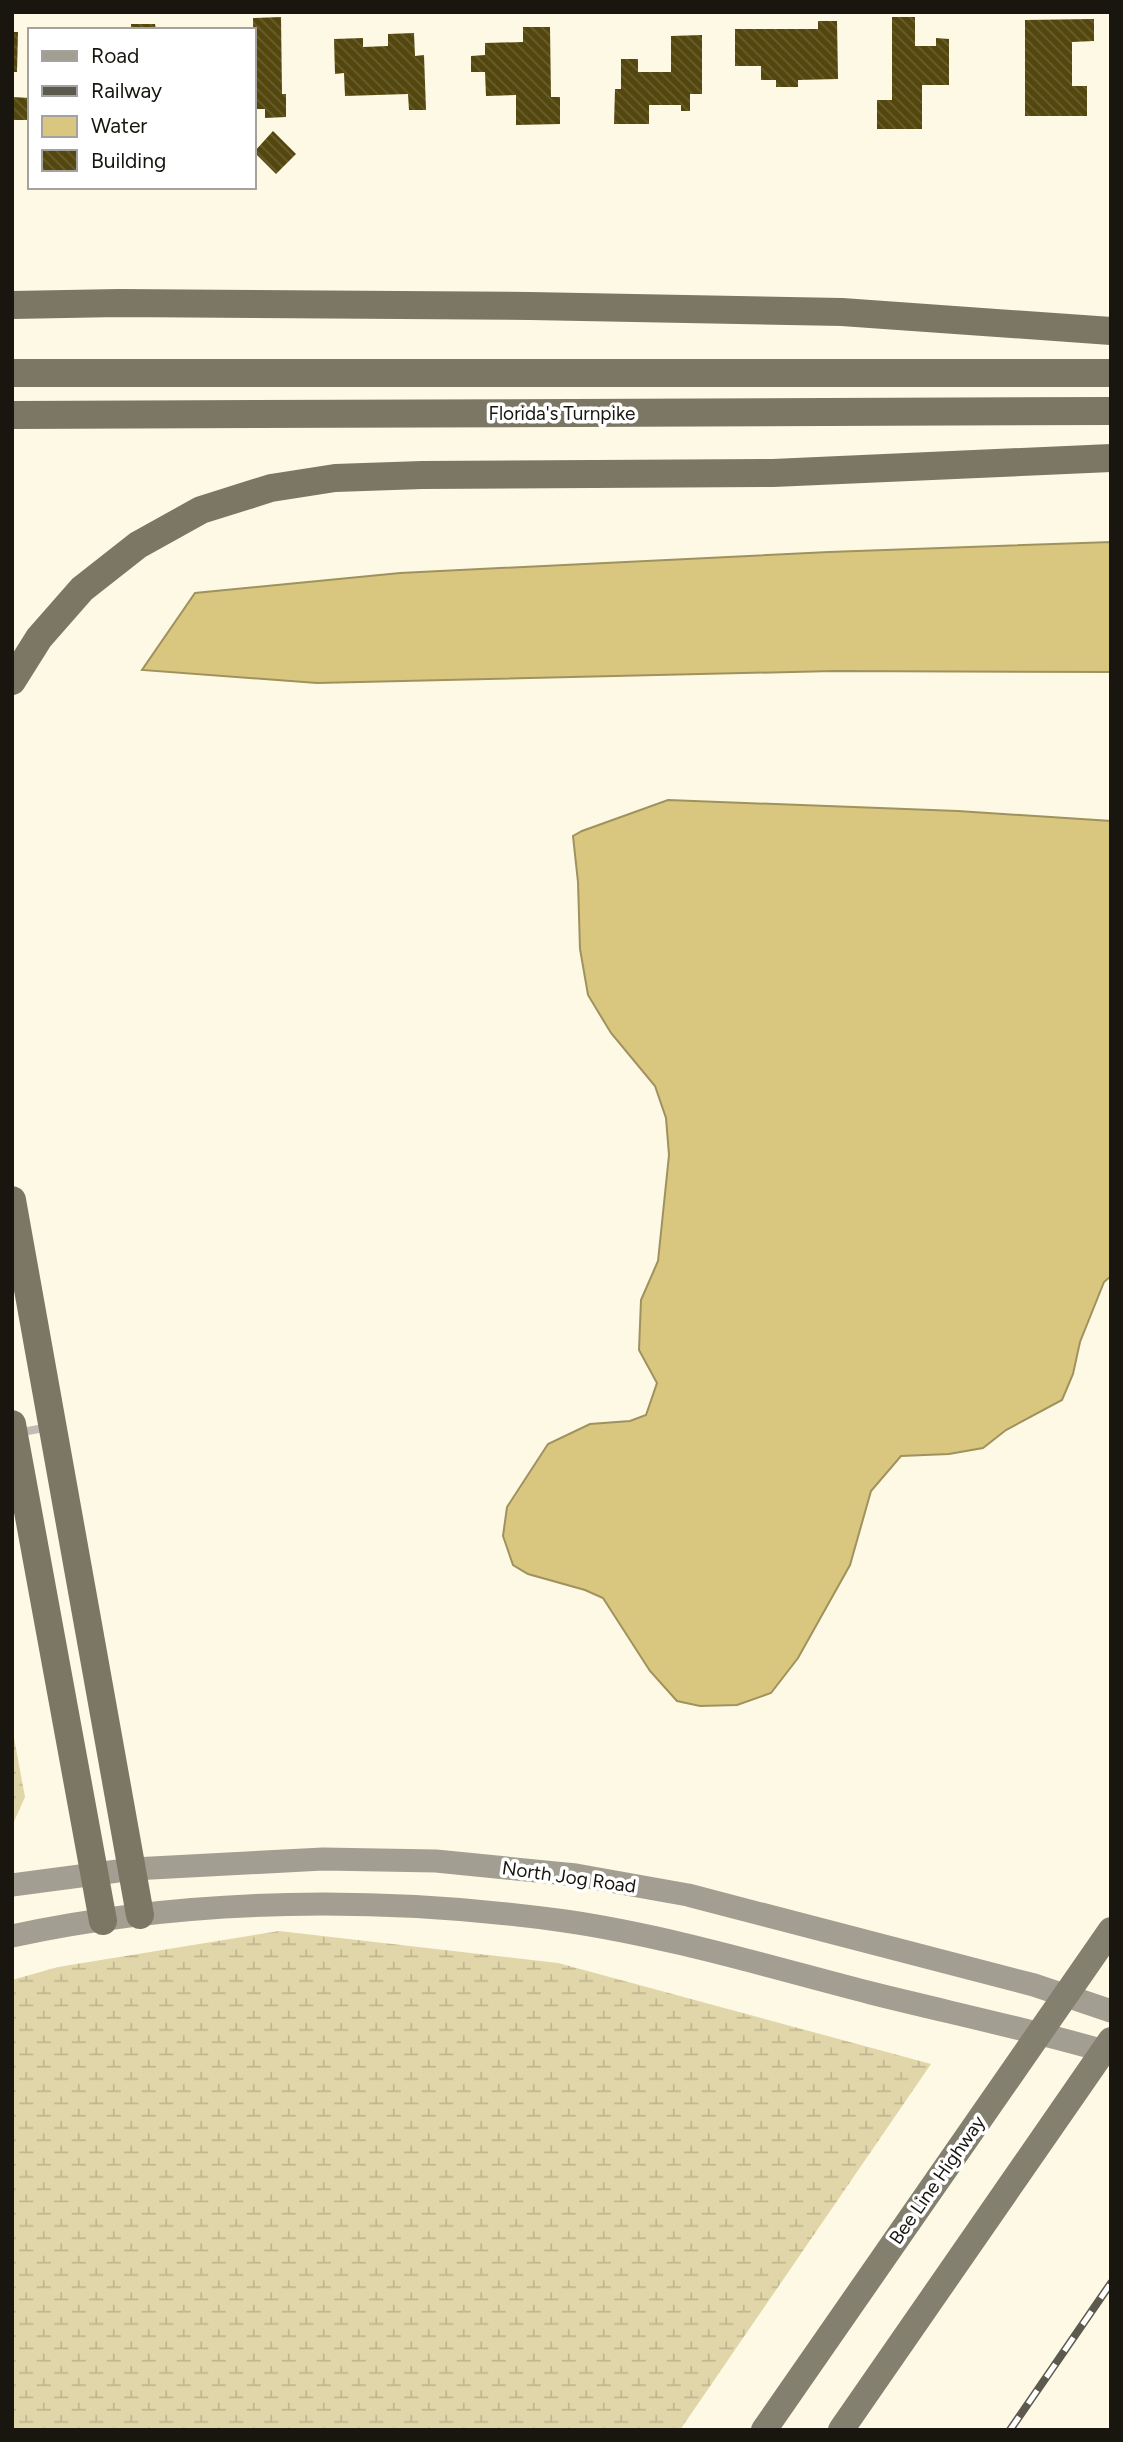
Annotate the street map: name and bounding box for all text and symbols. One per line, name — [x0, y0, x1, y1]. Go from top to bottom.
legend — [28, 28, 256, 189]
text: Road — [91, 43, 139, 68]
text: Railway — [91, 78, 162, 103]
text: Water — [91, 113, 147, 138]
text: Building — [91, 148, 166, 173]
street label: Florida's Turnpike — [489, 402, 635, 425]
street label: North Jog Road — [501, 1856, 637, 1898]
street label: Bee Line Highway — [884, 2111, 990, 2249]

